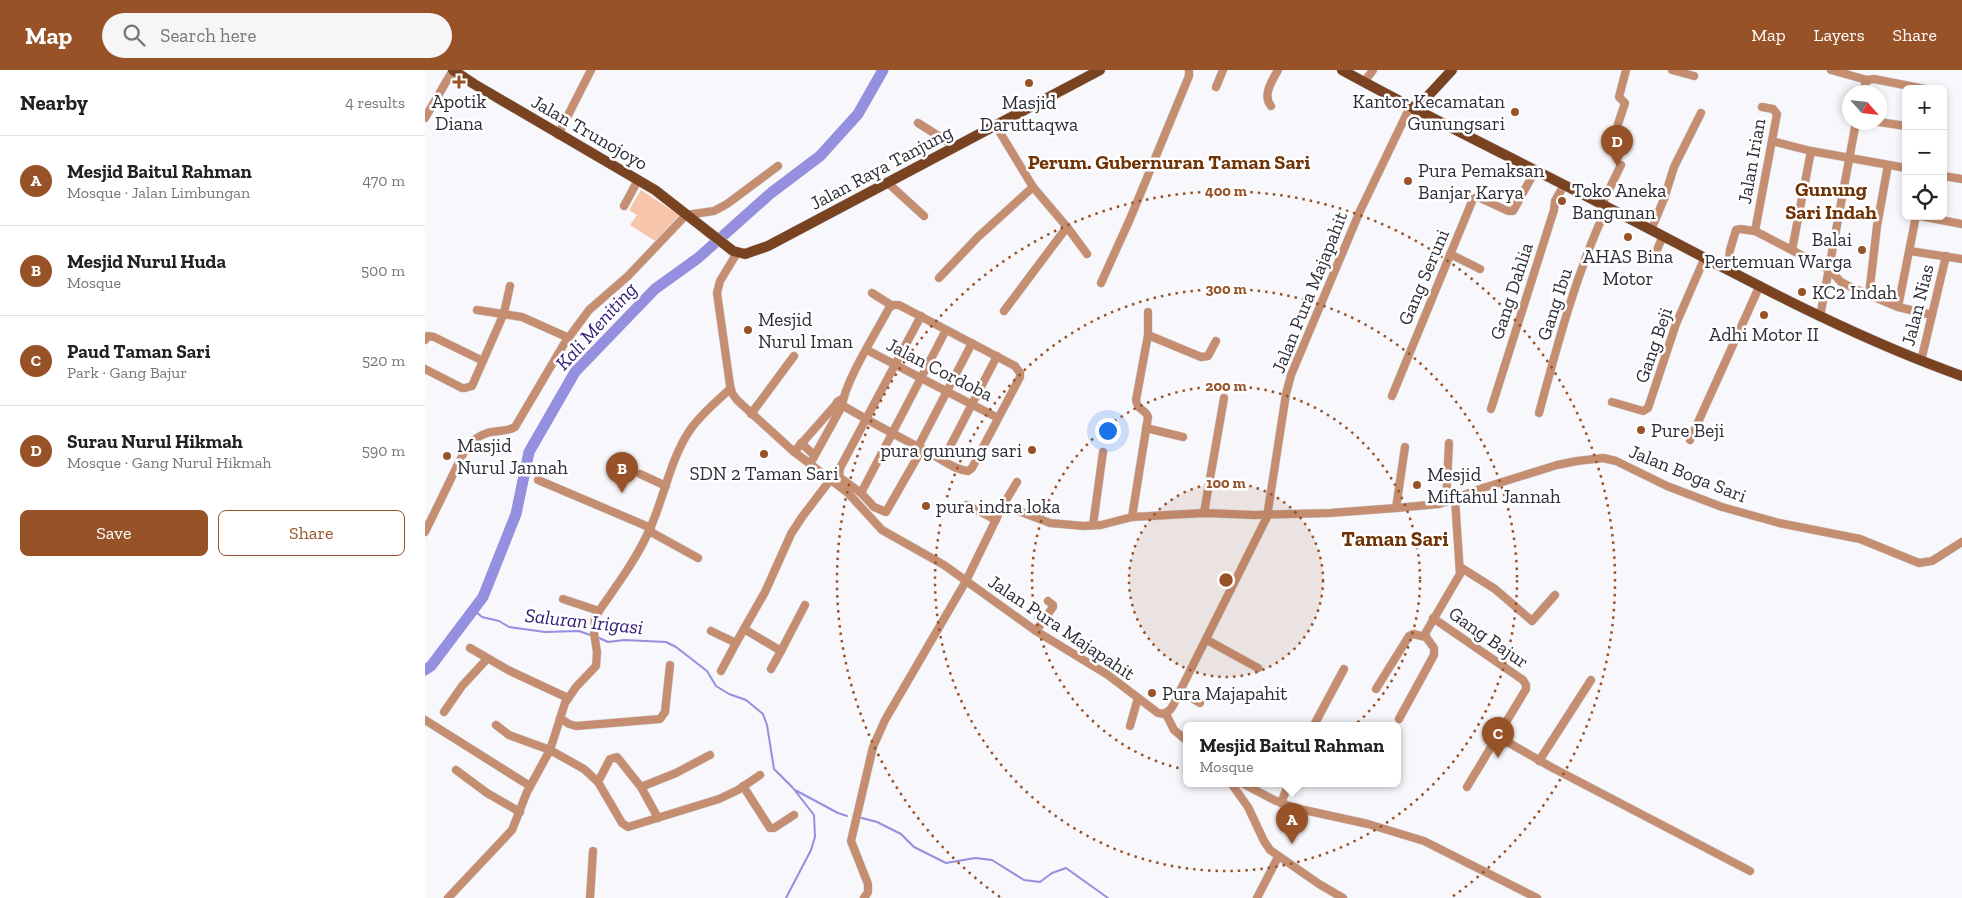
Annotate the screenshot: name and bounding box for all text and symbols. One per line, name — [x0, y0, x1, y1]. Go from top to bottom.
search box — [102, 13, 452, 58]
text: Map — [25, 21, 72, 50]
icon: search — [120, 21, 148, 49]
text: Search here — [160, 24, 257, 47]
text: Map — [1751, 24, 1786, 46]
text: Layers — [1814, 24, 1865, 46]
text: Share — [1893, 24, 1937, 46]
marker: Apotik Diana — [453, 76, 465, 88]
marker: Masjid Daruttaqwa — [1023, 77, 1035, 89]
north arrow — [1842, 85, 1887, 130]
map controls — [1902, 85, 1947, 220]
button: + — [1902, 85, 1947, 130]
text: Nearby — [20, 90, 88, 115]
place label: Apotik Diana — [432, 90, 486, 135]
street label: Jalan Trunojoyo — [527, 90, 652, 175]
place label: Kantor Kecamatan Gunungsari — [1353, 90, 1505, 135]
place label: Masjid Daruttaqwa — [980, 91, 1078, 136]
text: 4 results — [345, 93, 405, 112]
marker: Kantor Kecamatan Gunungsari — [1509, 106, 1521, 118]
street label: Jalan Irian — [1733, 117, 1770, 206]
street label: Jalan Raya Tanjung — [806, 120, 957, 215]
pin: D — [1601, 125, 1633, 166]
button: − — [1902, 130, 1947, 175]
district label: Perum. Gubernuran Taman Sari — [1028, 150, 1310, 174]
place label: Pura Pemaksan Banjar Karya — [1418, 159, 1544, 204]
text: Mesjid Baitul Rahman — [67, 160, 252, 183]
text: A — [31, 171, 42, 190]
text: 470 m — [362, 171, 405, 190]
marker: Pura Pemaksan Banjar Karya — [1402, 175, 1414, 187]
button: locate — [1902, 175, 1947, 220]
district label: Gunung Sari Indah — [1785, 177, 1877, 224]
place label: Toko Aneka Bangunan — [1572, 179, 1667, 224]
text: 400 m — [1205, 182, 1247, 200]
text: Mosque · Jalan Limbungan — [67, 183, 250, 202]
marker: Toko Aneka Bangunan — [1556, 195, 1568, 207]
street label: Jalan Pura Majapahit — [1267, 208, 1352, 376]
street label: Gang Seruni — [1393, 226, 1454, 329]
place label: Balai Pertemuan Warga — [1704, 228, 1852, 273]
marker: AHAS Bina Motor — [1622, 231, 1634, 243]
street label: Gang Dahlia — [1485, 240, 1538, 343]
marker: Balai Pertemuan Warga — [1856, 244, 1868, 256]
place label: AHAS Bina Motor — [1583, 245, 1673, 290]
text: Mesjid Nurul Huda — [67, 250, 226, 273]
text: B — [31, 261, 41, 280]
text: 500 m — [361, 261, 405, 280]
street label: Jalan Nias — [1896, 262, 1939, 348]
street label: Gang Ibu — [1532, 265, 1577, 343]
text: Mosque — [67, 273, 121, 292]
water label: Kali Meniting — [550, 277, 642, 375]
text: 300 m — [1205, 280, 1247, 298]
place label: KC2 Indah — [1812, 281, 1898, 304]
marker: KC2 Indah — [1796, 286, 1808, 298]
street label: Gang Beji — [1630, 304, 1677, 386]
place label: Mesjid Nurul Iman — [758, 308, 853, 353]
marker: Adhi Motor II — [1758, 309, 1770, 321]
place label: Adhi Motor II — [1709, 323, 1819, 346]
marker: Mesjid Nurul Iman — [742, 324, 754, 336]
street label: Jalan Cordoba — [883, 333, 997, 406]
text: Paud Taman Sari — [67, 340, 210, 363]
text: C — [31, 351, 41, 370]
text: 520 m — [362, 351, 405, 370]
text: Park · Gang Bajur — [67, 363, 187, 382]
text: 200 m — [1205, 377, 1247, 395]
your location — [1095, 418, 1121, 444]
place label: Pure Beji — [1651, 419, 1724, 442]
marker: Pure Beji — [1635, 424, 1647, 436]
text: Surau Nurul Hikmah — [67, 430, 243, 453]
place label: Masjid Nurul Jannah — [457, 434, 568, 479]
place label: pura gunung sari — [880, 439, 1022, 462]
street label: Jalan Boga Sari — [1626, 439, 1750, 507]
text: D — [30, 441, 42, 460]
text: 590 m — [362, 441, 405, 460]
marker: pura gunung sari — [1026, 444, 1038, 456]
marker: SDN 2 Taman Sari — [758, 448, 770, 460]
marker: Masjid Nurul Jannah — [441, 450, 453, 462]
pin: B — [606, 452, 638, 493]
text: Mosque · Gang Nurul Hikmah — [67, 453, 272, 472]
place label: SDN 2 Taman Sari — [689, 462, 839, 485]
place label: Mesjid Miftahul Jannah — [1427, 463, 1561, 508]
text: 100 m — [1206, 474, 1246, 492]
marker: Mesjid Miftahul Jannah — [1411, 479, 1423, 491]
place label: pura indra loka — [936, 495, 1061, 518]
marker: pura indra loka — [920, 500, 932, 512]
button: Save — [20, 510, 208, 556]
button: Share — [218, 510, 405, 556]
district label: Taman Sari — [1341, 526, 1449, 551]
street label: Jalan Pura Majapahit — [984, 570, 1140, 685]
centre of rings — [1217, 571, 1235, 589]
street label: Gang Bajur — [1444, 602, 1533, 673]
water label: Saluran Irigasi — [524, 603, 644, 639]
place label: Pura Majapahit — [1162, 682, 1287, 705]
marker: Pura Majapahit — [1146, 687, 1158, 699]
pin: C — [1482, 717, 1514, 758]
popup — [1183, 722, 1401, 787]
text: Mesjid Baitul Rahman — [1200, 734, 1384, 757]
text: Mosque — [1200, 757, 1254, 776]
pin: A — [1276, 803, 1308, 844]

